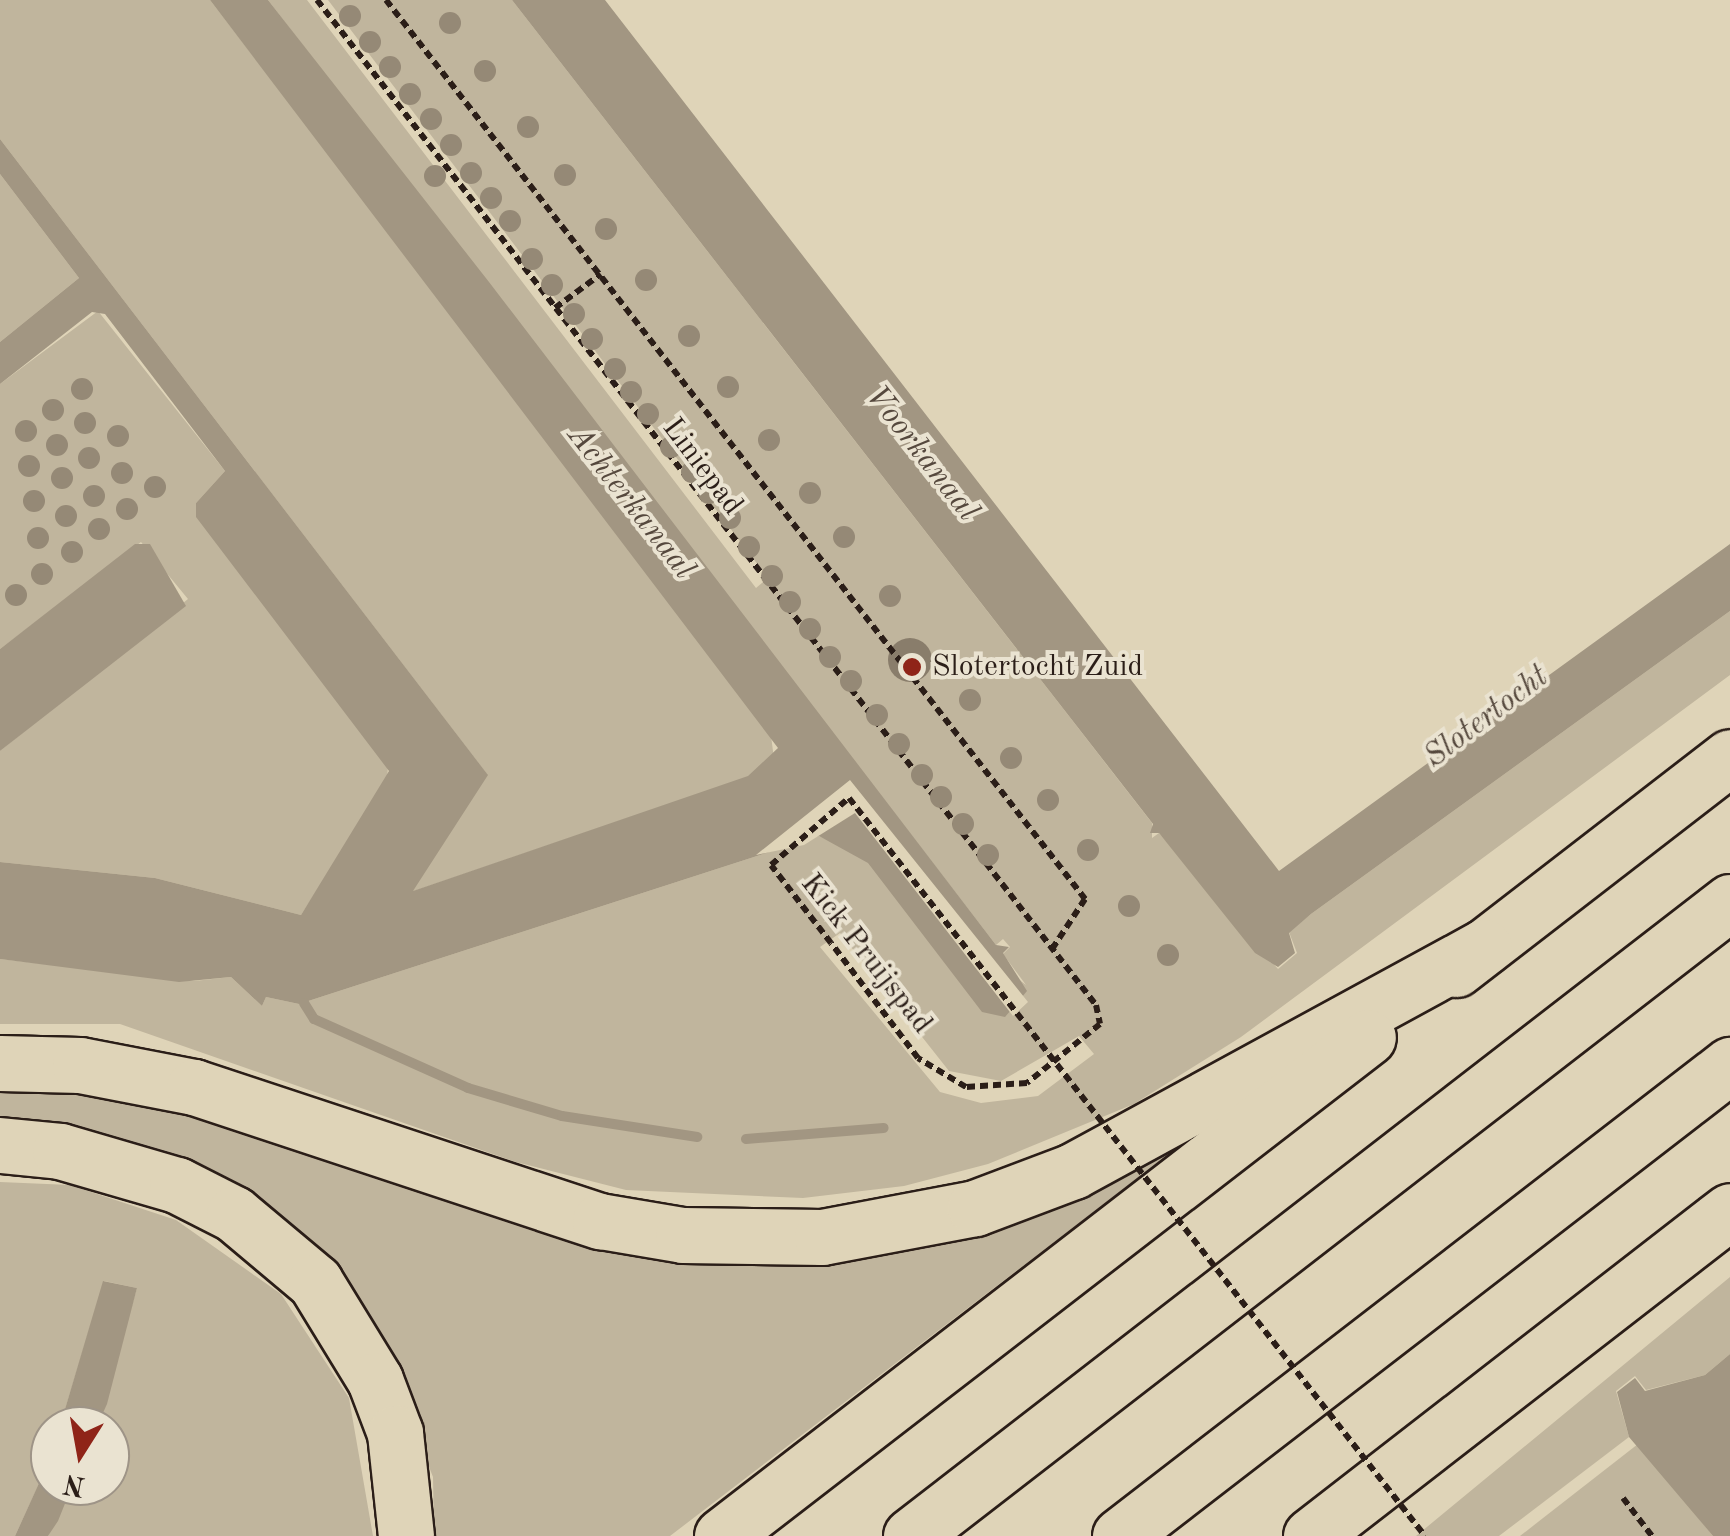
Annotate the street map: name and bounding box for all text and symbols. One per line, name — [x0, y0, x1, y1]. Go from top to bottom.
water label: Voorkanaal — [856, 378, 986, 530]
street label: Liniepad — [654, 411, 750, 523]
water label: Achterkanaal — [558, 418, 702, 588]
place label: Slotertocht Zuid — [932, 649, 1143, 685]
marker: Slotertocht Zuid — [901, 656, 923, 678]
water label: Slotertocht — [1417, 659, 1557, 777]
street label: Kick Pruijspad — [792, 867, 940, 1041]
north arrow — [30, 1406, 130, 1506]
text: N — [61, 1468, 88, 1499]

